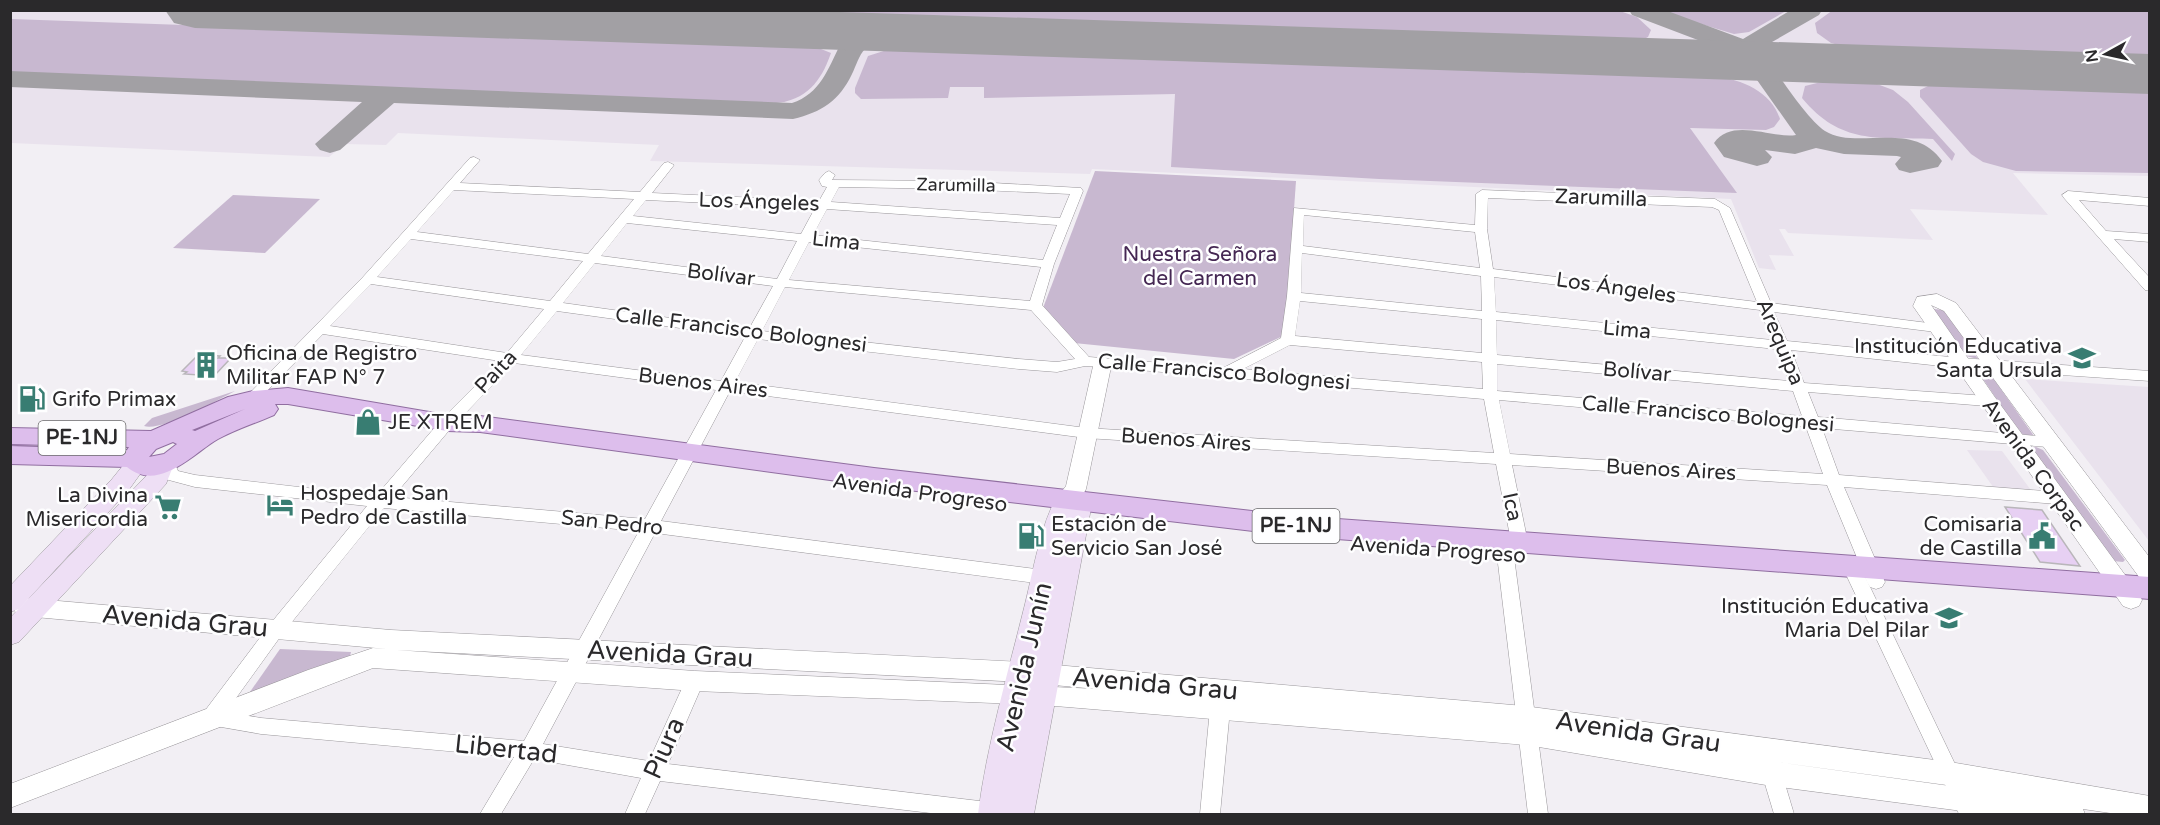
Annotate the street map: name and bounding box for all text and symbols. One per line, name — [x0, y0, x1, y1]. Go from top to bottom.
north arrow — [2076, 24, 2136, 84]
text: N — [2081, 48, 2103, 64]
street label: Zarumilla — [916, 173, 996, 197]
street label: Zarumilla — [1554, 184, 1648, 212]
street label: Los Ángeles — [698, 187, 820, 217]
street label: Lima — [811, 226, 861, 256]
park label: Nuestra Señora del Carmen — [1123, 242, 1277, 291]
street label: Bolívar — [685, 258, 757, 292]
street label: Los Ángeles — [1554, 267, 1678, 309]
street label: Arequipa — [1751, 295, 1809, 389]
street label: Calle Francisco Bolognesi — [614, 302, 868, 358]
street label: Lima — [1602, 315, 1652, 345]
place label: Institución Educativa Santa Ursula — [1854, 334, 2062, 383]
place label: Oficina de Registro Militar FAP N° 7 — [226, 341, 417, 390]
school or university icon: Institución Educativa Santa Ursula — [2067, 343, 2097, 373]
street label: Paita — [470, 345, 522, 399]
street label: Calle Francisco Bolognesi — [1097, 349, 1351, 395]
building icon: Oficina de Registro Militar FAP N° 7 — [191, 350, 221, 380]
street label: Bolívar — [1602, 357, 1672, 387]
street label: Buenos Aires — [637, 363, 769, 403]
fuel station icon: Grifo Primax — [17, 384, 47, 414]
place label: Grifo Primax — [52, 387, 176, 412]
street label: Calle Francisco Bolognesi — [1581, 391, 1835, 437]
street label: Avenida Corpac — [1977, 394, 2089, 536]
shop icon: JE XTREM — [353, 407, 383, 437]
place label: JE XTREM — [388, 410, 493, 435]
road number: PE-1NJ — [38, 421, 125, 455]
street label: Buenos Aires — [1120, 423, 1252, 457]
street label: Buenos Aires — [1605, 454, 1737, 486]
street label: Avenida Progreso — [831, 468, 1009, 518]
place label: Hospedaje San Pedro de Castilla — [300, 481, 467, 530]
place label: La Divina Misericordia — [26, 483, 148, 532]
hotel icon: Hospedaje San Pedro de Castilla — [265, 490, 295, 520]
street label: Ica — [1497, 490, 1527, 524]
supermarket icon: La Divina Misericordia — [153, 492, 183, 522]
street label: San Pedro — [560, 505, 664, 541]
road number: PE-1NJ — [1252, 509, 1340, 543]
place label: Estación de Servicio San José — [1051, 512, 1222, 561]
place label: Comisaria de Castilla — [1919, 512, 2022, 561]
fuel station icon: Estación de Servicio San José — [1016, 521, 1046, 551]
public building icon: Comisaria de Castilla — [2027, 521, 2057, 551]
street label: Avenida Progreso — [1349, 531, 1527, 569]
street label: Avenida Junín — [989, 579, 1059, 755]
place label: Institución Educativa Maria Del Pilar — [1721, 594, 1929, 643]
street label: Avenida Grau — [101, 598, 269, 644]
school or university icon: Institución Educativa Maria Del Pilar — [1934, 603, 1964, 633]
street label: Avenida Grau — [586, 634, 754, 674]
street label: Avenida Grau — [1071, 661, 1239, 707]
street label: Avenida Grau — [1553, 705, 1723, 759]
street label: Piura — [637, 712, 691, 784]
street label: Libertad — [453, 728, 559, 770]

